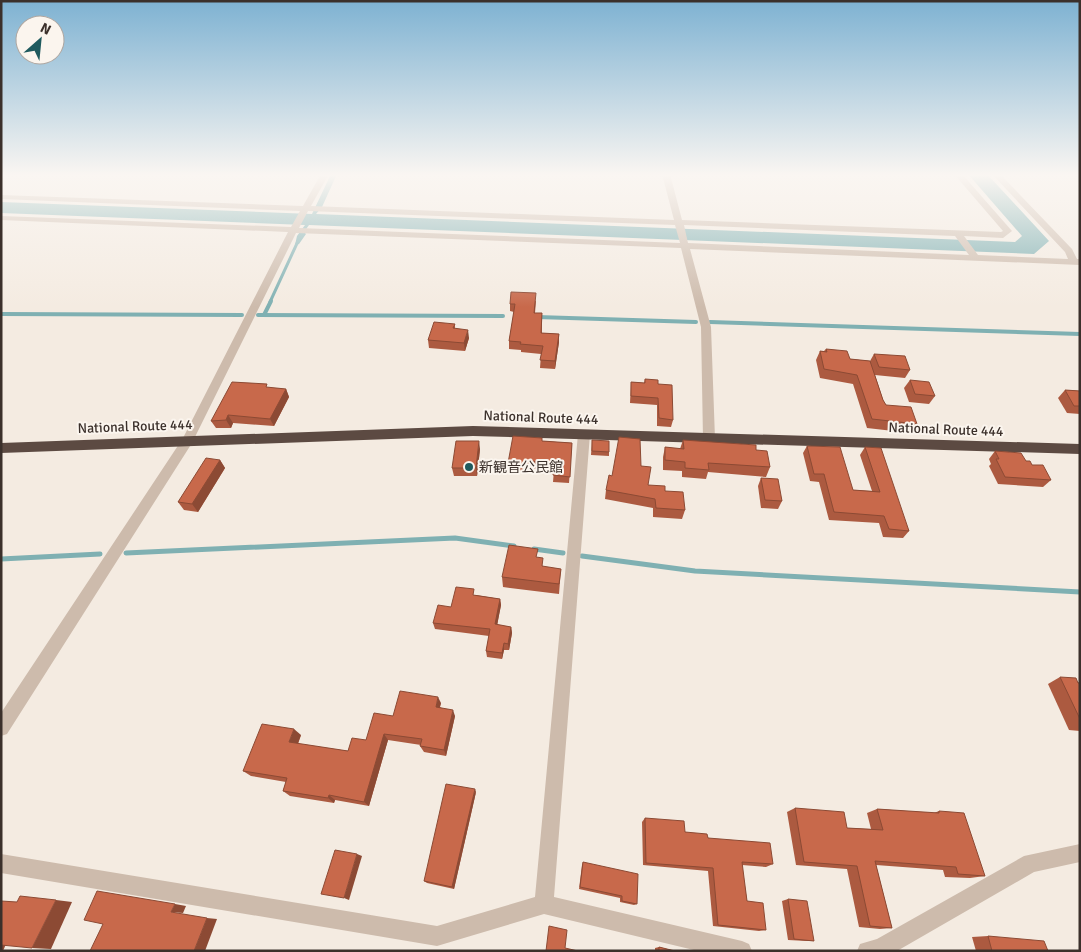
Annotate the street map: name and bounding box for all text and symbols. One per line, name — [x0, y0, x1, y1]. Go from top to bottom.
north arrow — [15, 15, 65, 65]
text: N — [37, 19, 54, 39]
street label: National Route 444 — [483, 407, 599, 428]
street label: National Route 444 — [77, 416, 193, 437]
street label: National Route 444 — [888, 419, 1004, 440]
place label: 新観音公民館 — [479, 459, 563, 476]
marker: 新観音公民館 — [463, 461, 475, 473]

